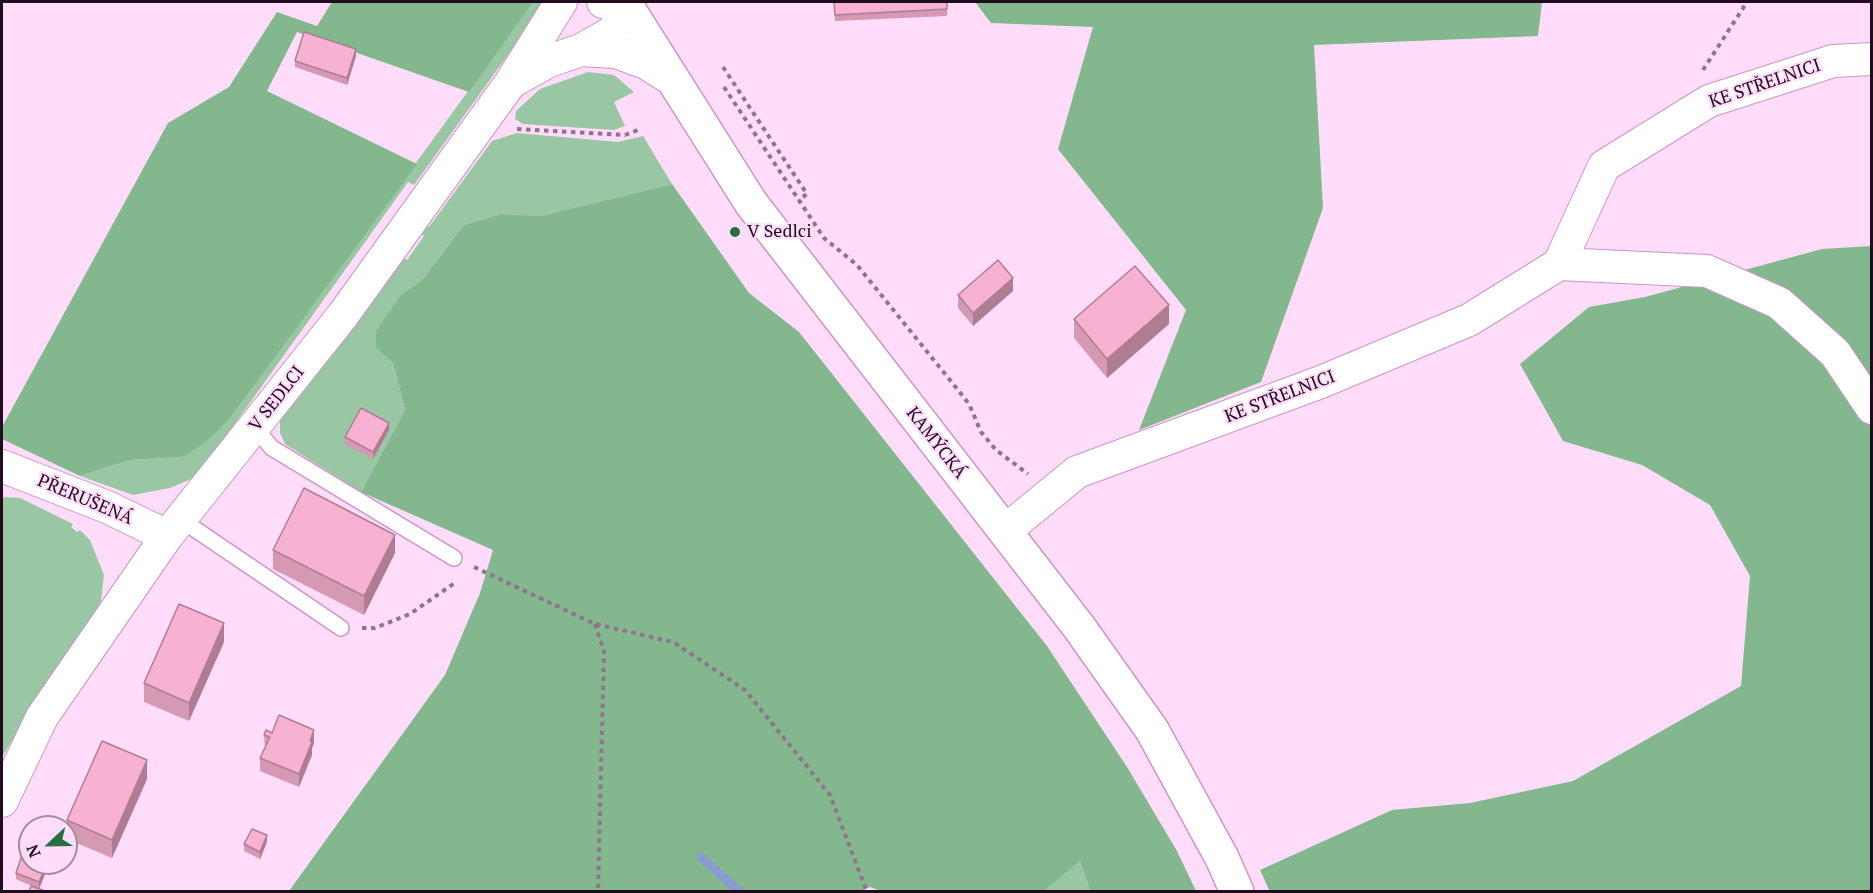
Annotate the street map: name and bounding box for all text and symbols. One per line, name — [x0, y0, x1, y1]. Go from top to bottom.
street label: KE STŘELNICI — [1706, 55, 1824, 113]
place label: V Sedlci — [747, 221, 812, 243]
marker: V Sedlci — [728, 225, 742, 239]
street label: V SEDLCI — [245, 362, 309, 436]
street label: KE STŘELNICI — [1222, 366, 1338, 428]
street label: KAMÝCKÁ — [901, 403, 971, 483]
street label: PŘERUŠENÁ — [34, 470, 136, 530]
north arrow — [18, 815, 78, 875]
text: N — [21, 841, 46, 861]

